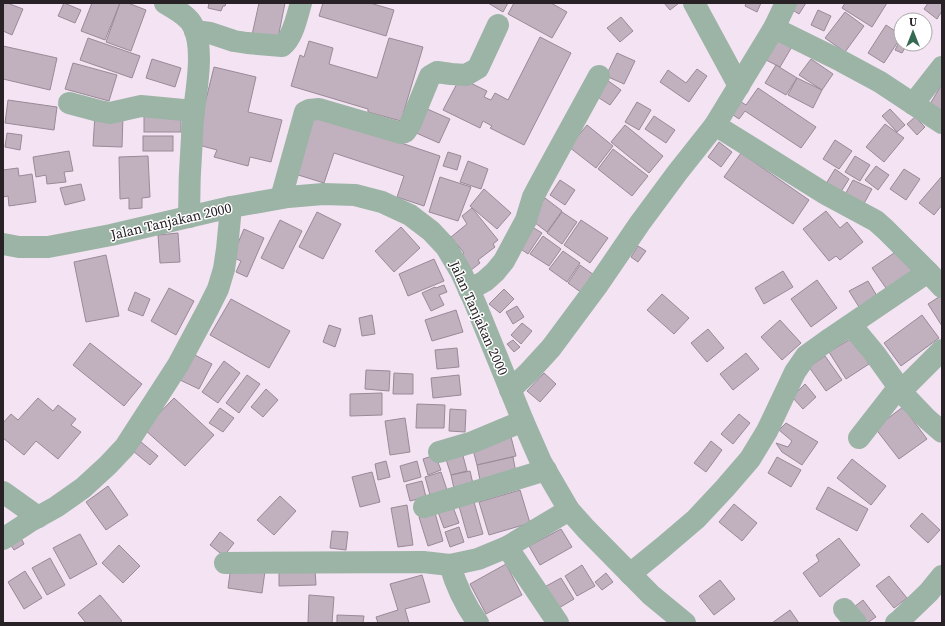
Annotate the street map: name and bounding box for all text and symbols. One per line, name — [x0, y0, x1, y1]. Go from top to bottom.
north arrow — [893, 12, 933, 52]
text: U — [909, 15, 917, 30]
street label: Jalan Tanjakan 2000 — [108, 197, 233, 245]
street label: Jalan Tanjakan 2000 — [444, 257, 513, 378]

